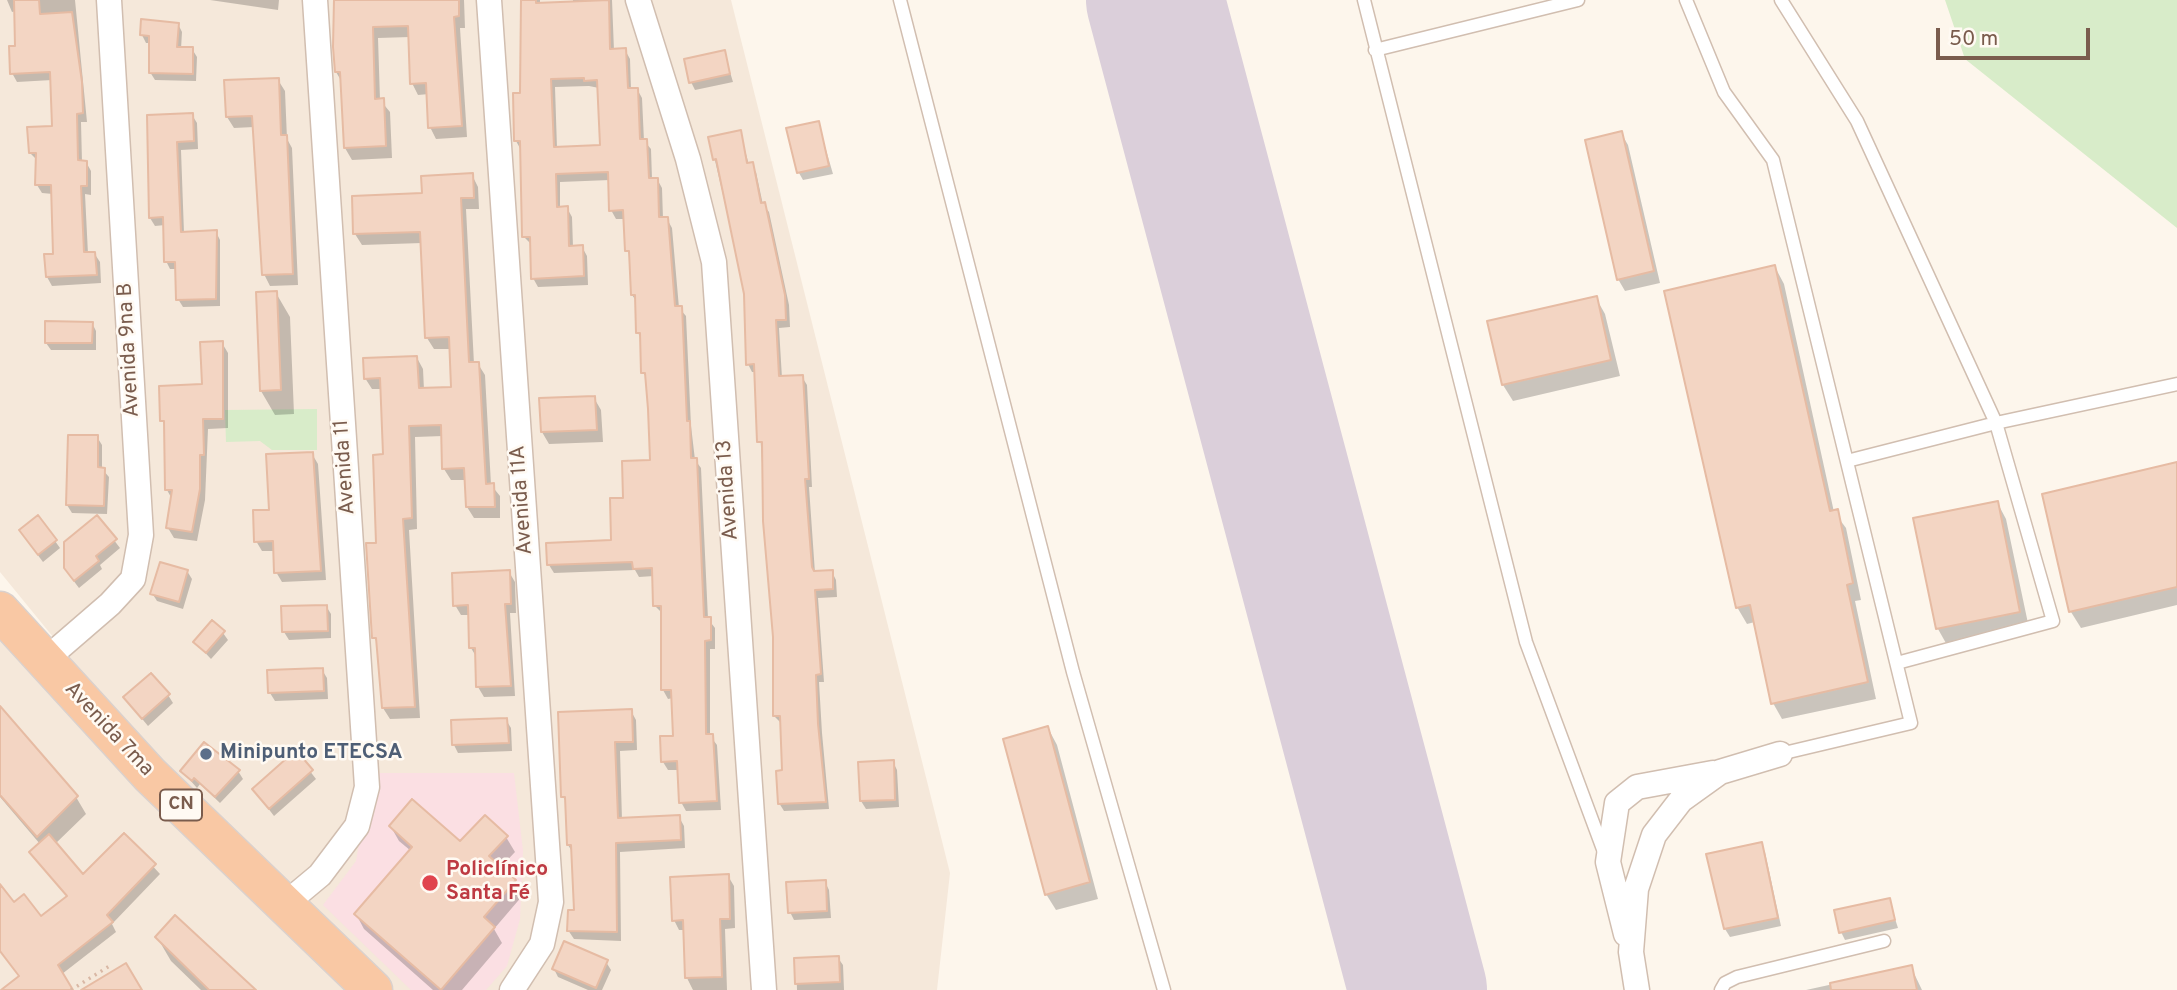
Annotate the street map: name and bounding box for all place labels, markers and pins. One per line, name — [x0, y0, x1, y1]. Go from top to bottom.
place label: Minipunto ETECSA — [220, 741, 402, 767]
marker: Minipunto ETECSA — [198, 746, 214, 762]
place label: Policlínico Santa Fé — [446, 858, 548, 908]
marker: Policlínico Santa Fé — [420, 873, 440, 893]

